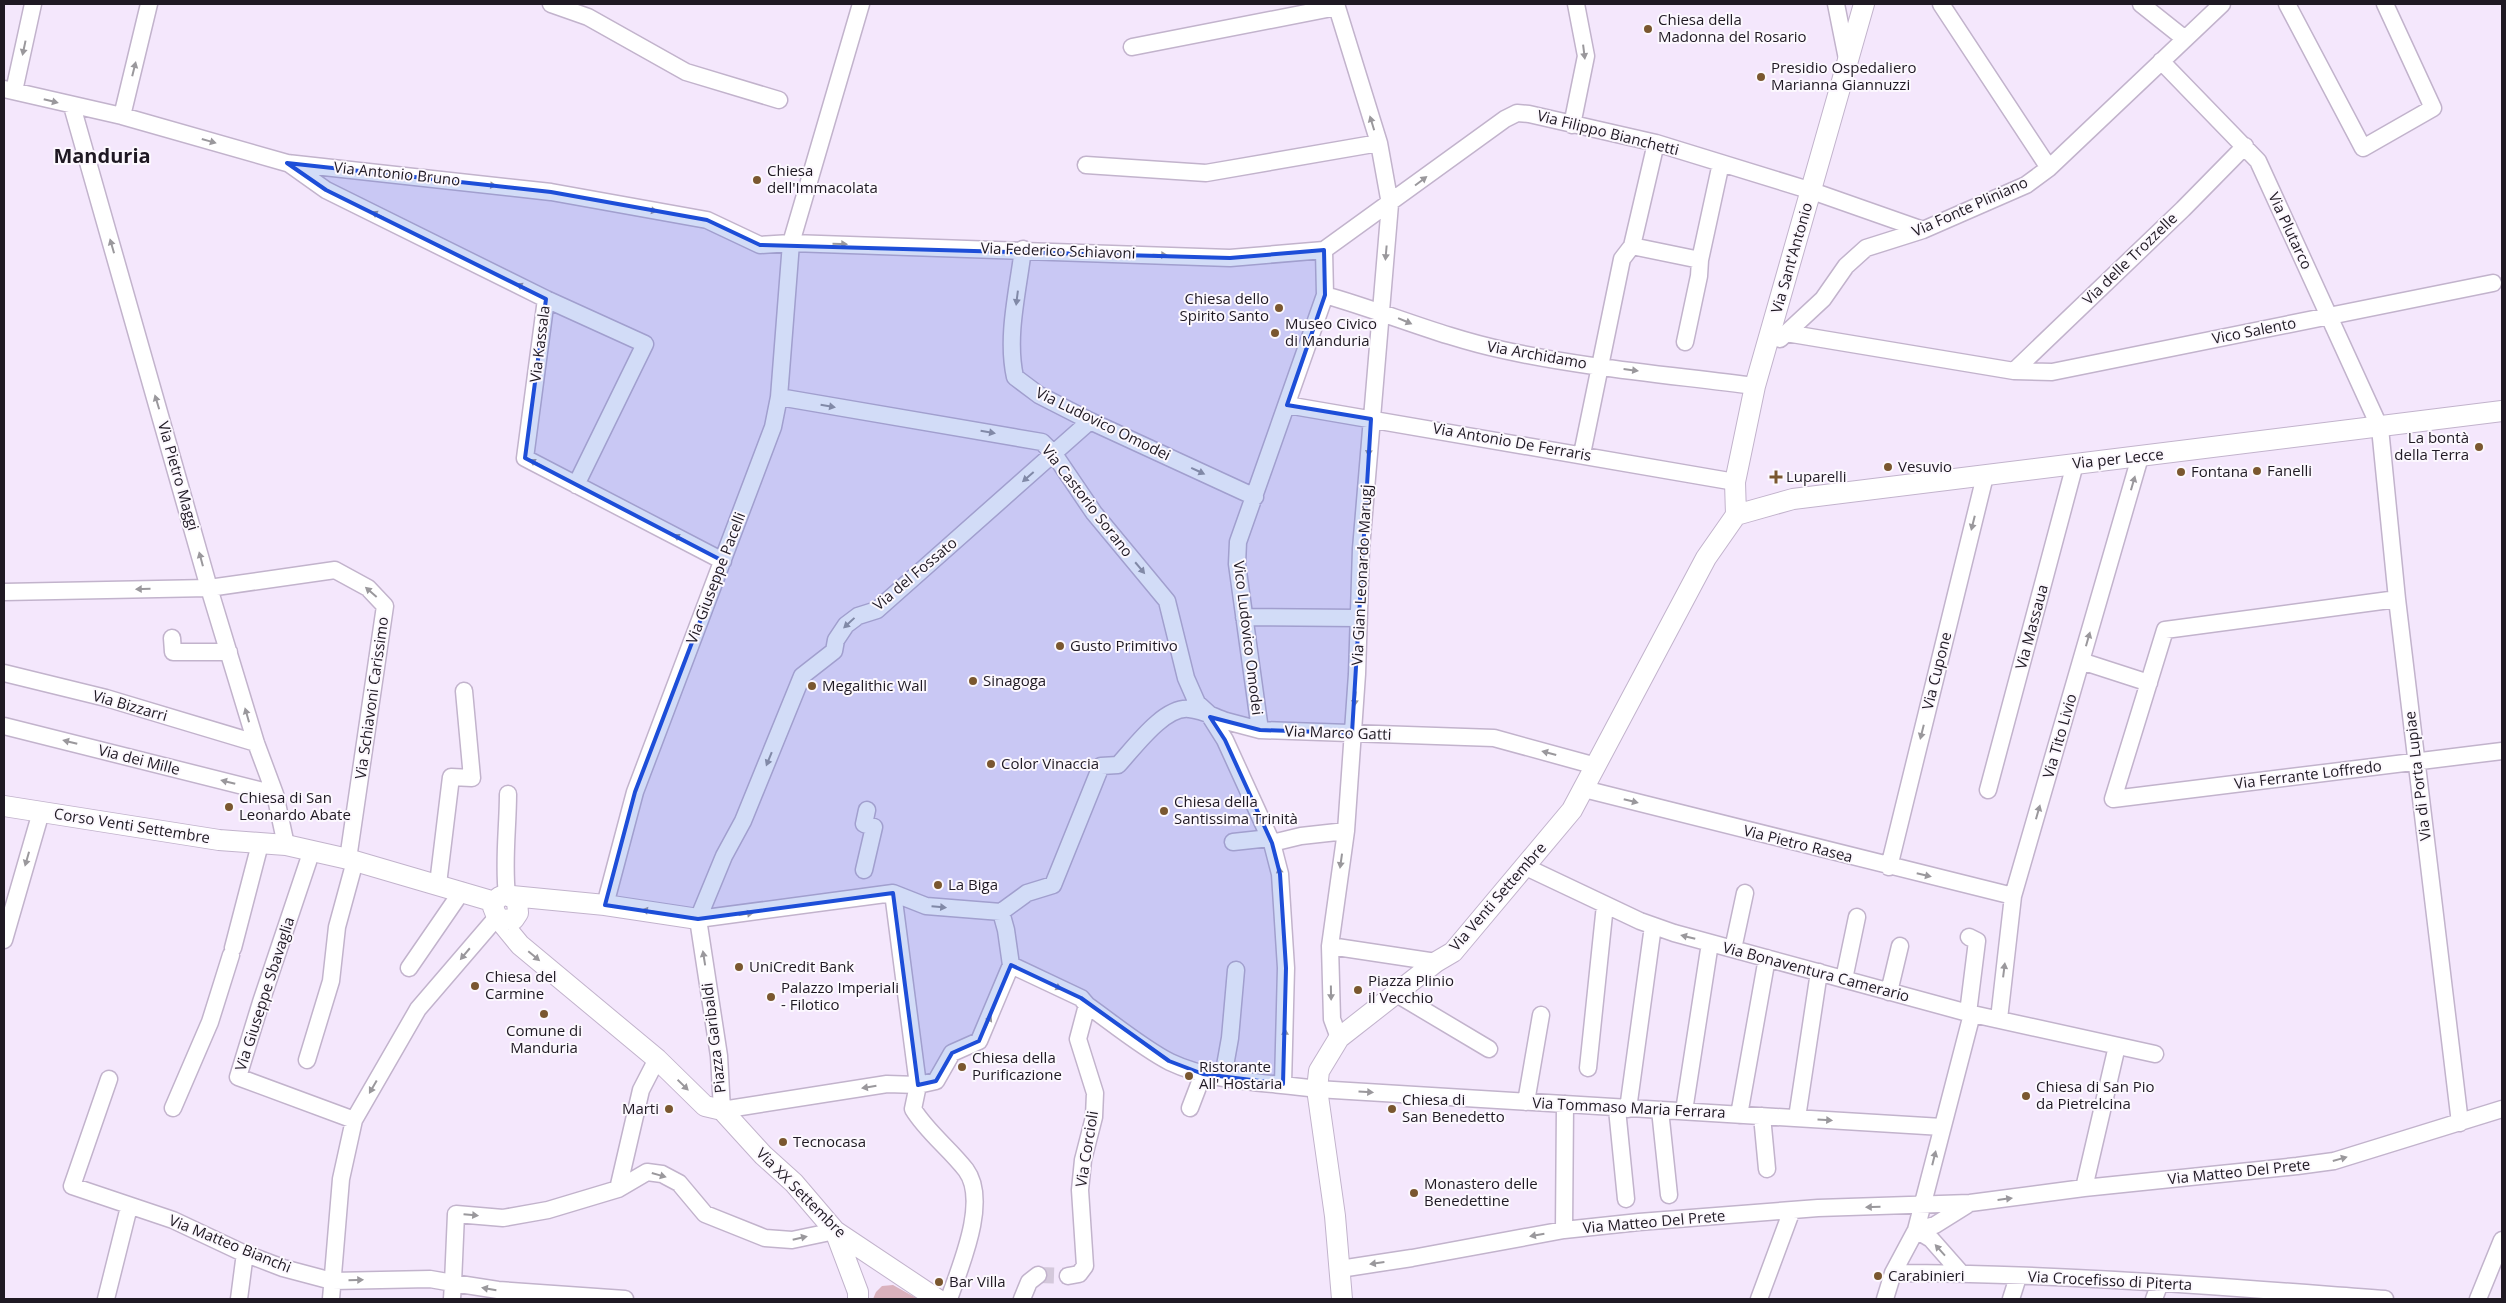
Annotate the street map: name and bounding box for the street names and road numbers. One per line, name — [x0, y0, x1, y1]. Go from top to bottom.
street label: Via Filippo Bianchetti — [1535, 105, 1681, 159]
street label: Via Antonio Bruno — [333, 156, 461, 190]
street label: Via Fonte Pliniano — [1909, 172, 2031, 241]
street label: Via Plutarco — [2264, 189, 2318, 272]
street label: Via Sant'Antonio — [1766, 200, 1816, 315]
street label: Via delle Trozzelle — [2078, 208, 2181, 309]
street label: Via Federico Schiavoni — [980, 237, 1136, 263]
street label: Via Kassala — [524, 304, 554, 383]
street label: Vico Salento — [2210, 312, 2298, 348]
street label: Via Archidamo — [1486, 335, 1589, 373]
street label: Via Ludovico Omodei — [1033, 382, 1174, 464]
street label: Via Antonio De Ferraris — [1431, 417, 1593, 465]
street label: Via Pietro Maggi — [154, 419, 204, 533]
street label: Via Castorio Sorano — [1038, 440, 1138, 561]
street label: Via per Lecce — [2071, 443, 2165, 473]
street label: Via Gian Leonardo Marugj — [1346, 484, 1376, 666]
street label: Via Giuseppe Pacelli — [681, 509, 749, 646]
street label: Via del Fossato — [868, 532, 961, 614]
street label: Vico Ludovico Omodei — [1230, 560, 1268, 716]
street label: Via Massaua — [2010, 582, 2052, 671]
street label: Via Schiavoni Carissimo — [350, 615, 392, 780]
street label: Via Cupone — [1917, 630, 1955, 712]
street label: Via Bizzarri — [91, 685, 170, 725]
street label: Via Tito Livio — [2037, 691, 2081, 780]
street label: Via di Porta Lupiae — [2399, 710, 2435, 842]
street label: Via Marco Gatti — [1284, 720, 1392, 744]
street label: Via dei Mille — [96, 739, 182, 779]
street label: Via Ferrante Loffredo — [2233, 755, 2383, 793]
street label: Corso Venti Settembre — [53, 803, 212, 847]
street label: Via Pietro Rasea — [1741, 820, 1855, 866]
street label: Via Venti Settembre — [1444, 838, 1550, 955]
street label: Via Giuseppe Sbavaglia — [230, 914, 298, 1073]
street label: Via Bonaventura Camerario — [1721, 936, 1912, 1006]
street label: Piazza Garibaldi — [696, 982, 730, 1094]
street label: Via Tommaso Maria Ferrara — [1532, 1092, 1726, 1122]
street label: Via Corcioli — [1070, 1109, 1102, 1189]
street label: Via XX Settembre — [752, 1143, 851, 1242]
street label: Via Matteo Del Prete — [2167, 1154, 2311, 1188]
street label: Via Matteo Del Prete — [1582, 1205, 1726, 1237]
street label: Via Matteo Bianchi — [166, 1209, 294, 1277]
street label: Via Crocefisso di Piterta — [2027, 1266, 2193, 1294]

